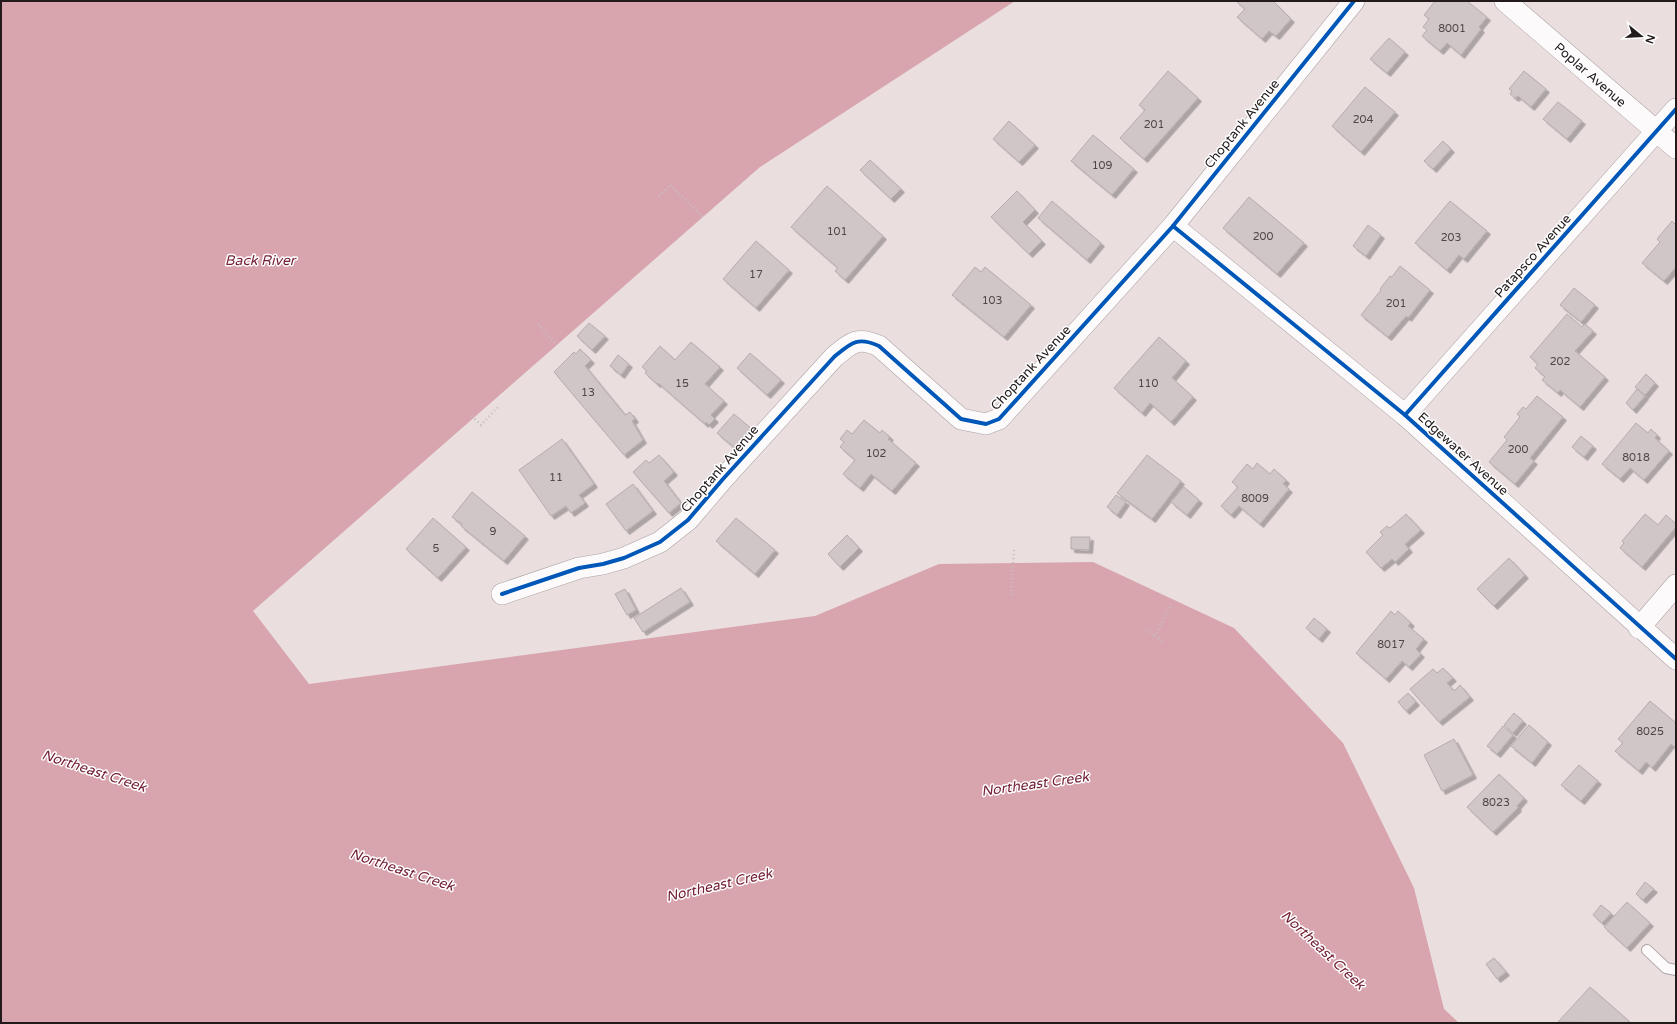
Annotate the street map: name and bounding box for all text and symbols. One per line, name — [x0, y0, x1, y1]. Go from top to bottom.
north arrow — [1621, 16, 1661, 56]
house number: 8001 — [1438, 22, 1466, 35]
text: N — [1642, 33, 1658, 45]
street label: Poplar Avenue — [1551, 39, 1629, 111]
street label: Choptank Avenue — [1201, 76, 1283, 172]
house number: 204 — [1353, 113, 1373, 126]
house number: 201 — [1144, 118, 1164, 131]
house number: 109 — [1092, 159, 1112, 172]
street label: Patapsco Avenue — [1491, 211, 1575, 301]
house number: 101 — [827, 225, 847, 238]
house number: 200 — [1253, 230, 1273, 243]
house number: 203 — [1441, 231, 1461, 244]
water label: Back River — [225, 252, 297, 269]
house number: 17 — [749, 268, 763, 281]
house number: 103 — [982, 294, 1002, 307]
house number: 201 — [1386, 297, 1406, 310]
street label: Choptank Avenue — [988, 322, 1074, 414]
house number: 202 — [1550, 355, 1570, 368]
house number: 15 — [675, 377, 689, 390]
house number: 110 — [1138, 377, 1158, 390]
house number: 13 — [581, 386, 595, 399]
street label: Edgewater Avenue — [1414, 409, 1512, 499]
street label: Choptank Avenue — [678, 422, 762, 516]
house number: 200 — [1508, 443, 1528, 456]
house number: 102 — [866, 447, 886, 460]
house number: 8018 — [1622, 451, 1650, 464]
house number: 11 — [549, 471, 563, 484]
house number: 8009 — [1241, 492, 1269, 505]
house number: 9 — [490, 525, 497, 538]
house number: 5 — [433, 542, 440, 555]
house number: 8017 — [1377, 638, 1405, 651]
house number: 8025 — [1636, 725, 1664, 738]
water label: Northeast Creek — [40, 746, 150, 796]
water label: Northeast Creek — [980, 768, 1091, 800]
house number: 8023 — [1482, 796, 1510, 809]
water label: Northeast Creek — [348, 845, 458, 895]
water label: Northeast Creek — [664, 864, 775, 905]
water label: Northeast Creek — [1278, 907, 1369, 994]

